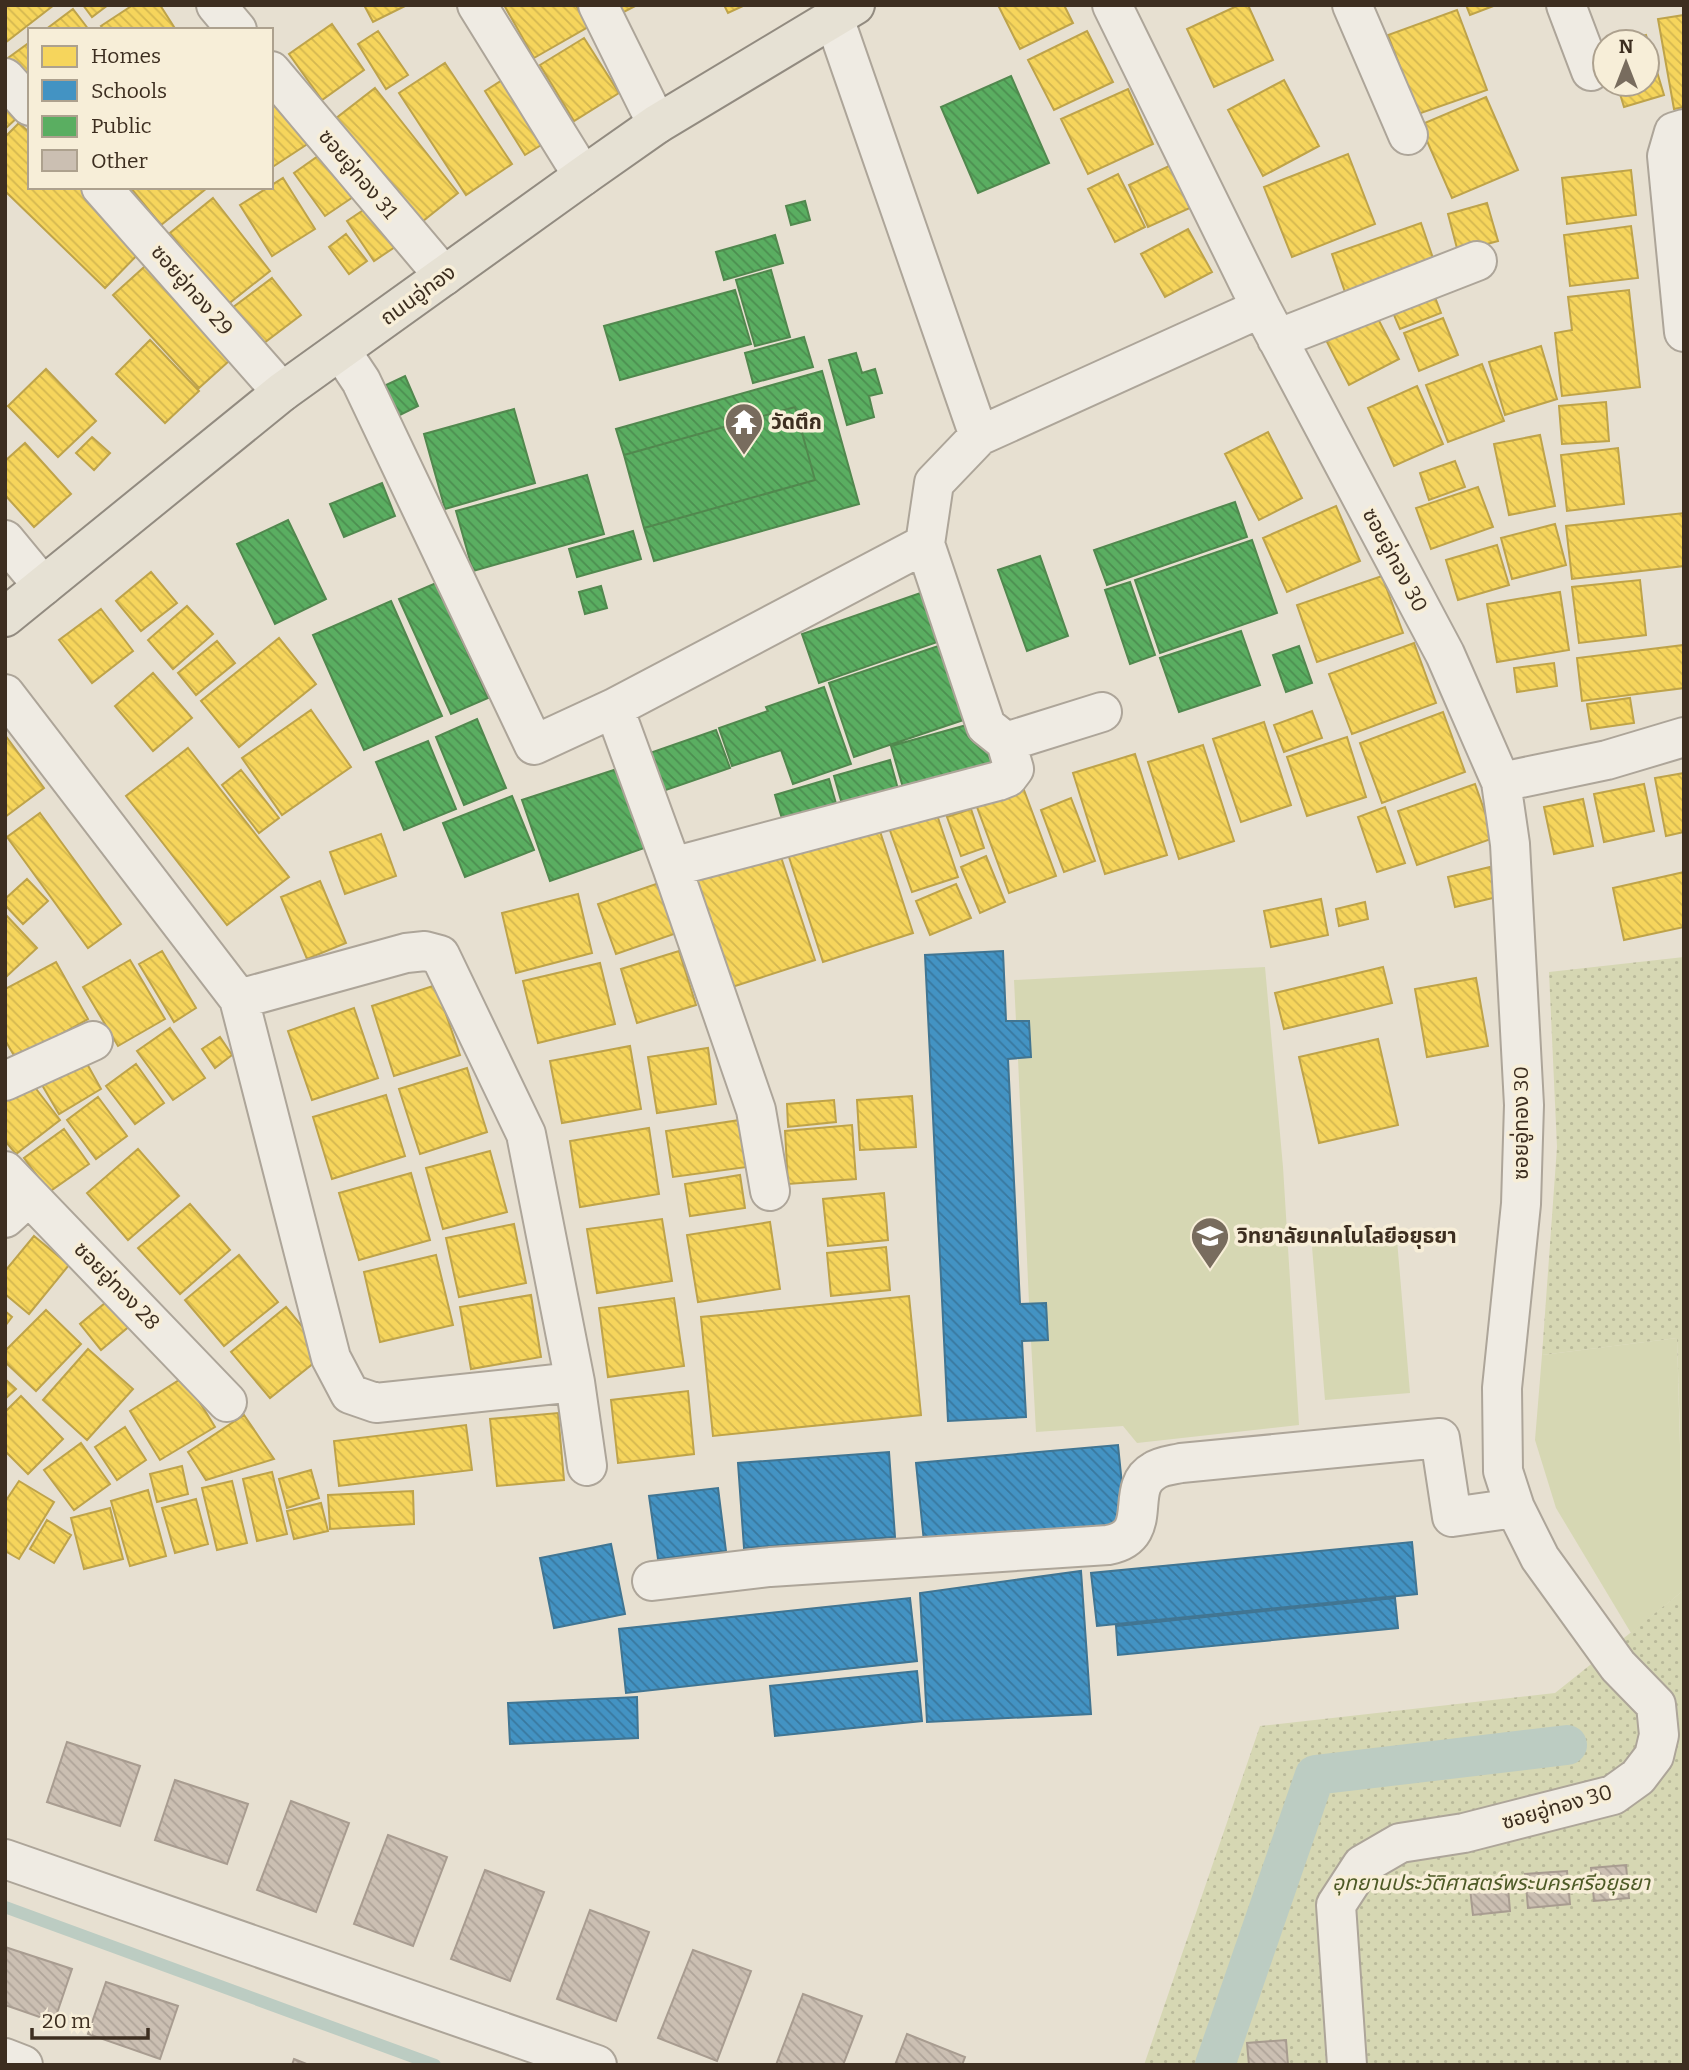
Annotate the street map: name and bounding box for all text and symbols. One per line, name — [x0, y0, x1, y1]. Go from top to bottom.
legend — [28, 28, 273, 189]
north arrow — [1591, 28, 1661, 98]
text: N — [1619, 35, 1634, 58]
text: Homes — [91, 43, 161, 69]
text: Schools — [91, 78, 167, 104]
text: Public — [91, 113, 152, 139]
street label: ซอยอู่ทอง 31 — [313, 124, 403, 224]
text: Other — [91, 148, 148, 174]
street label: ซอยอู่ทอง 29 — [145, 239, 239, 341]
street label: ถนนอู่ทอง — [375, 259, 461, 331]
temple icon: วัดตึก — [723, 401, 765, 456]
place label: วัดตึก — [771, 409, 822, 435]
street label: ซอยอู่ทอง 30 — [1357, 504, 1433, 616]
street label: ซอยอู่ทอง 30 — [1508, 1066, 1534, 1180]
school or university icon: วิทยาลัยเทคโนโลยีอยุธยา — [1189, 1215, 1231, 1270]
place label: วิทยาลัยเทคโนโลยีอยุธยา — [1236, 1223, 1457, 1249]
street label: ซอยอู่ทอง 28 — [69, 1236, 165, 1336]
street label: ซอยอู่ทอง 30 — [1499, 1779, 1615, 1835]
park label: อุทยานประวัติศาสตร์พระนครศรีอยุธยา — [1332, 1870, 1652, 1896]
scale bar — [32, 1996, 147, 2040]
text: 20 m — [42, 2008, 91, 2034]

